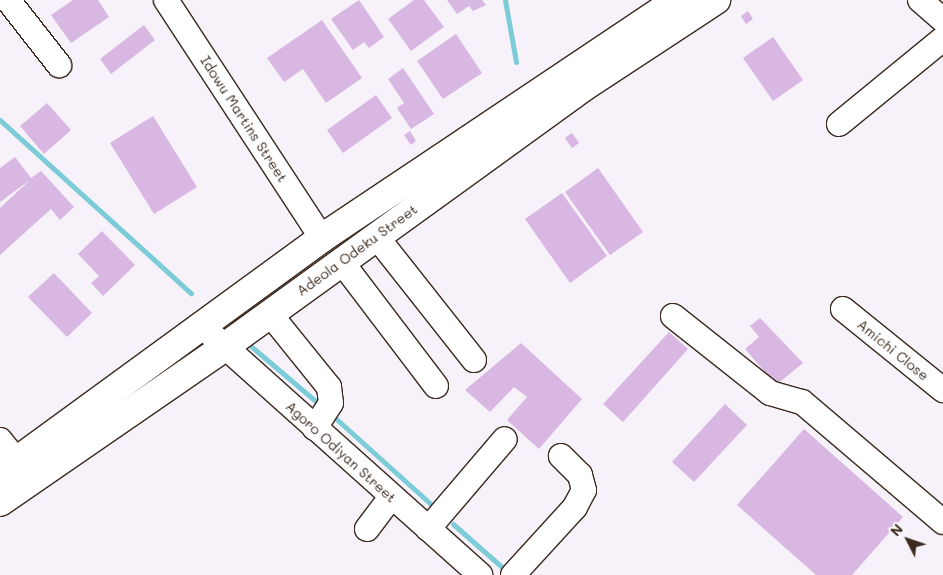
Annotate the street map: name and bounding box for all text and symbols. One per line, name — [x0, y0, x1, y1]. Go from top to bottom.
street label: Idowu Martins Street — [197, 53, 291, 185]
street label: Adeola Odeku Street — [293, 201, 421, 299]
street label: Amichi Close — [854, 316, 932, 384]
street label: Agoro Odiyan Street — [282, 398, 400, 506]
north arrow — [883, 515, 933, 565]
text: N — [886, 520, 907, 540]

